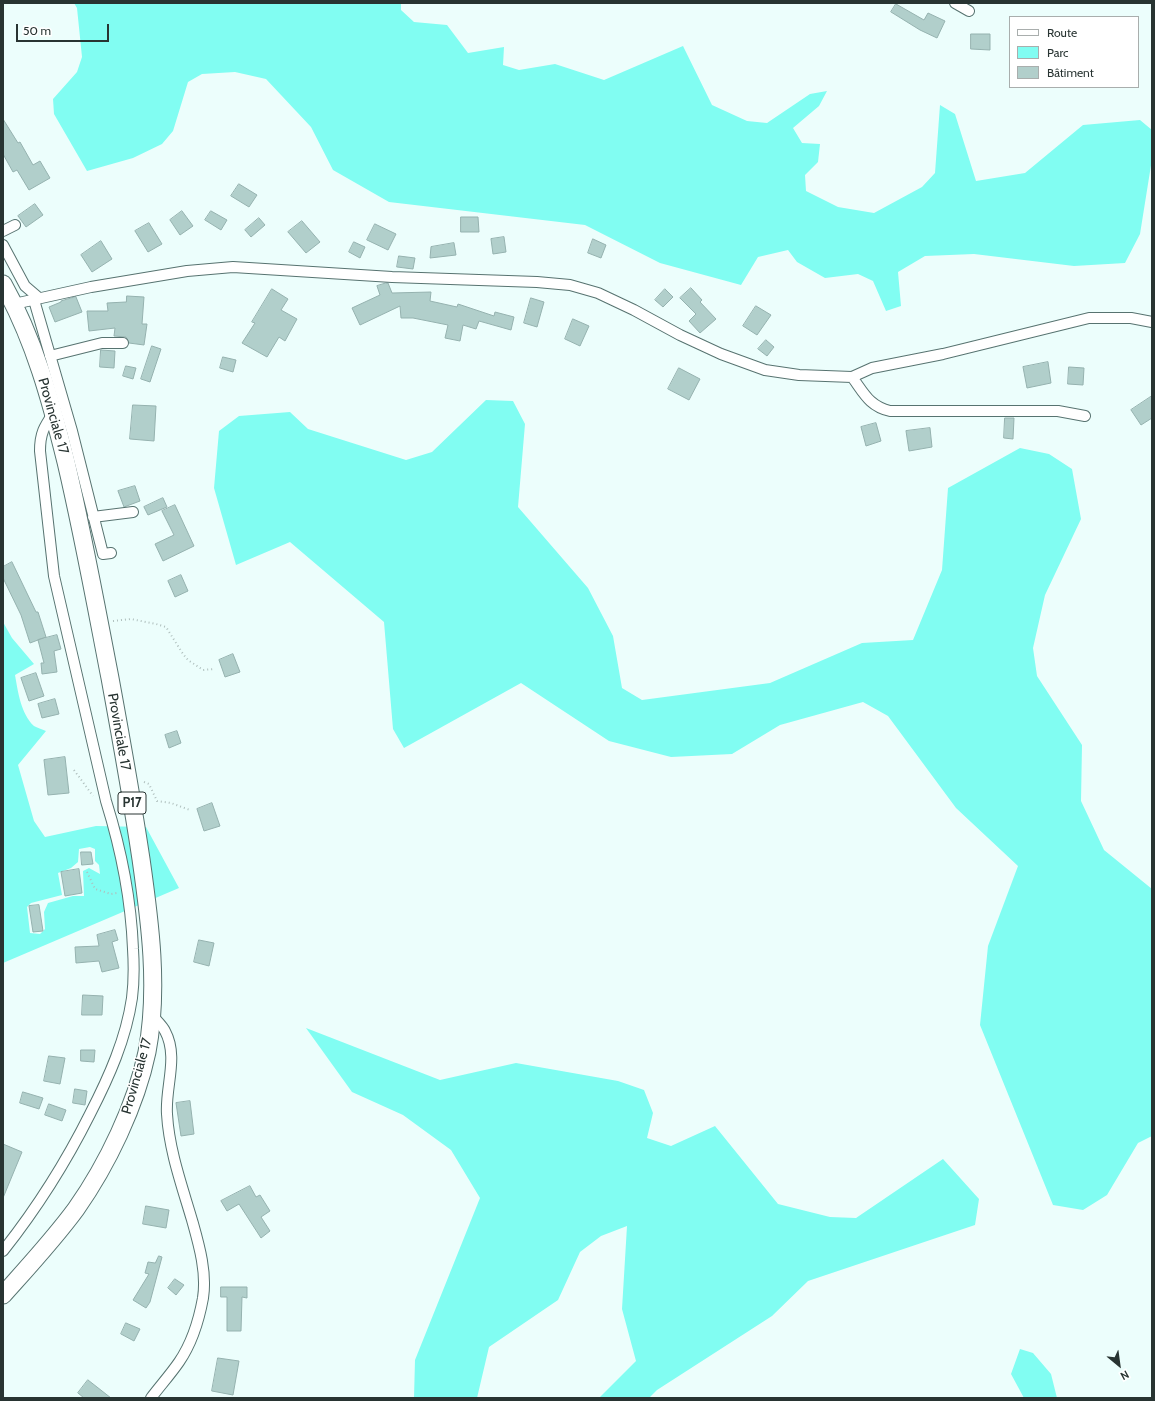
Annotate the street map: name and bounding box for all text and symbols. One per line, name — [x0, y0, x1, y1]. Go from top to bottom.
scale bar — [18, 16, 111, 42]
legend — [1009, 16, 1139, 88]
text: 50 m — [23, 23, 51, 38]
text: Route — [1047, 25, 1077, 40]
text: Parc — [1047, 45, 1069, 60]
text: Bâtiment — [1047, 65, 1094, 80]
street label: Provinciale 17 — [34, 376, 72, 456]
street label: Provinciale 17 — [104, 692, 134, 772]
road number: P17 — [118, 792, 146, 814]
street label: Provinciale 17 — [118, 1036, 156, 1116]
north arrow — [1099, 1345, 1139, 1385]
text: N — [1118, 1367, 1132, 1384]

